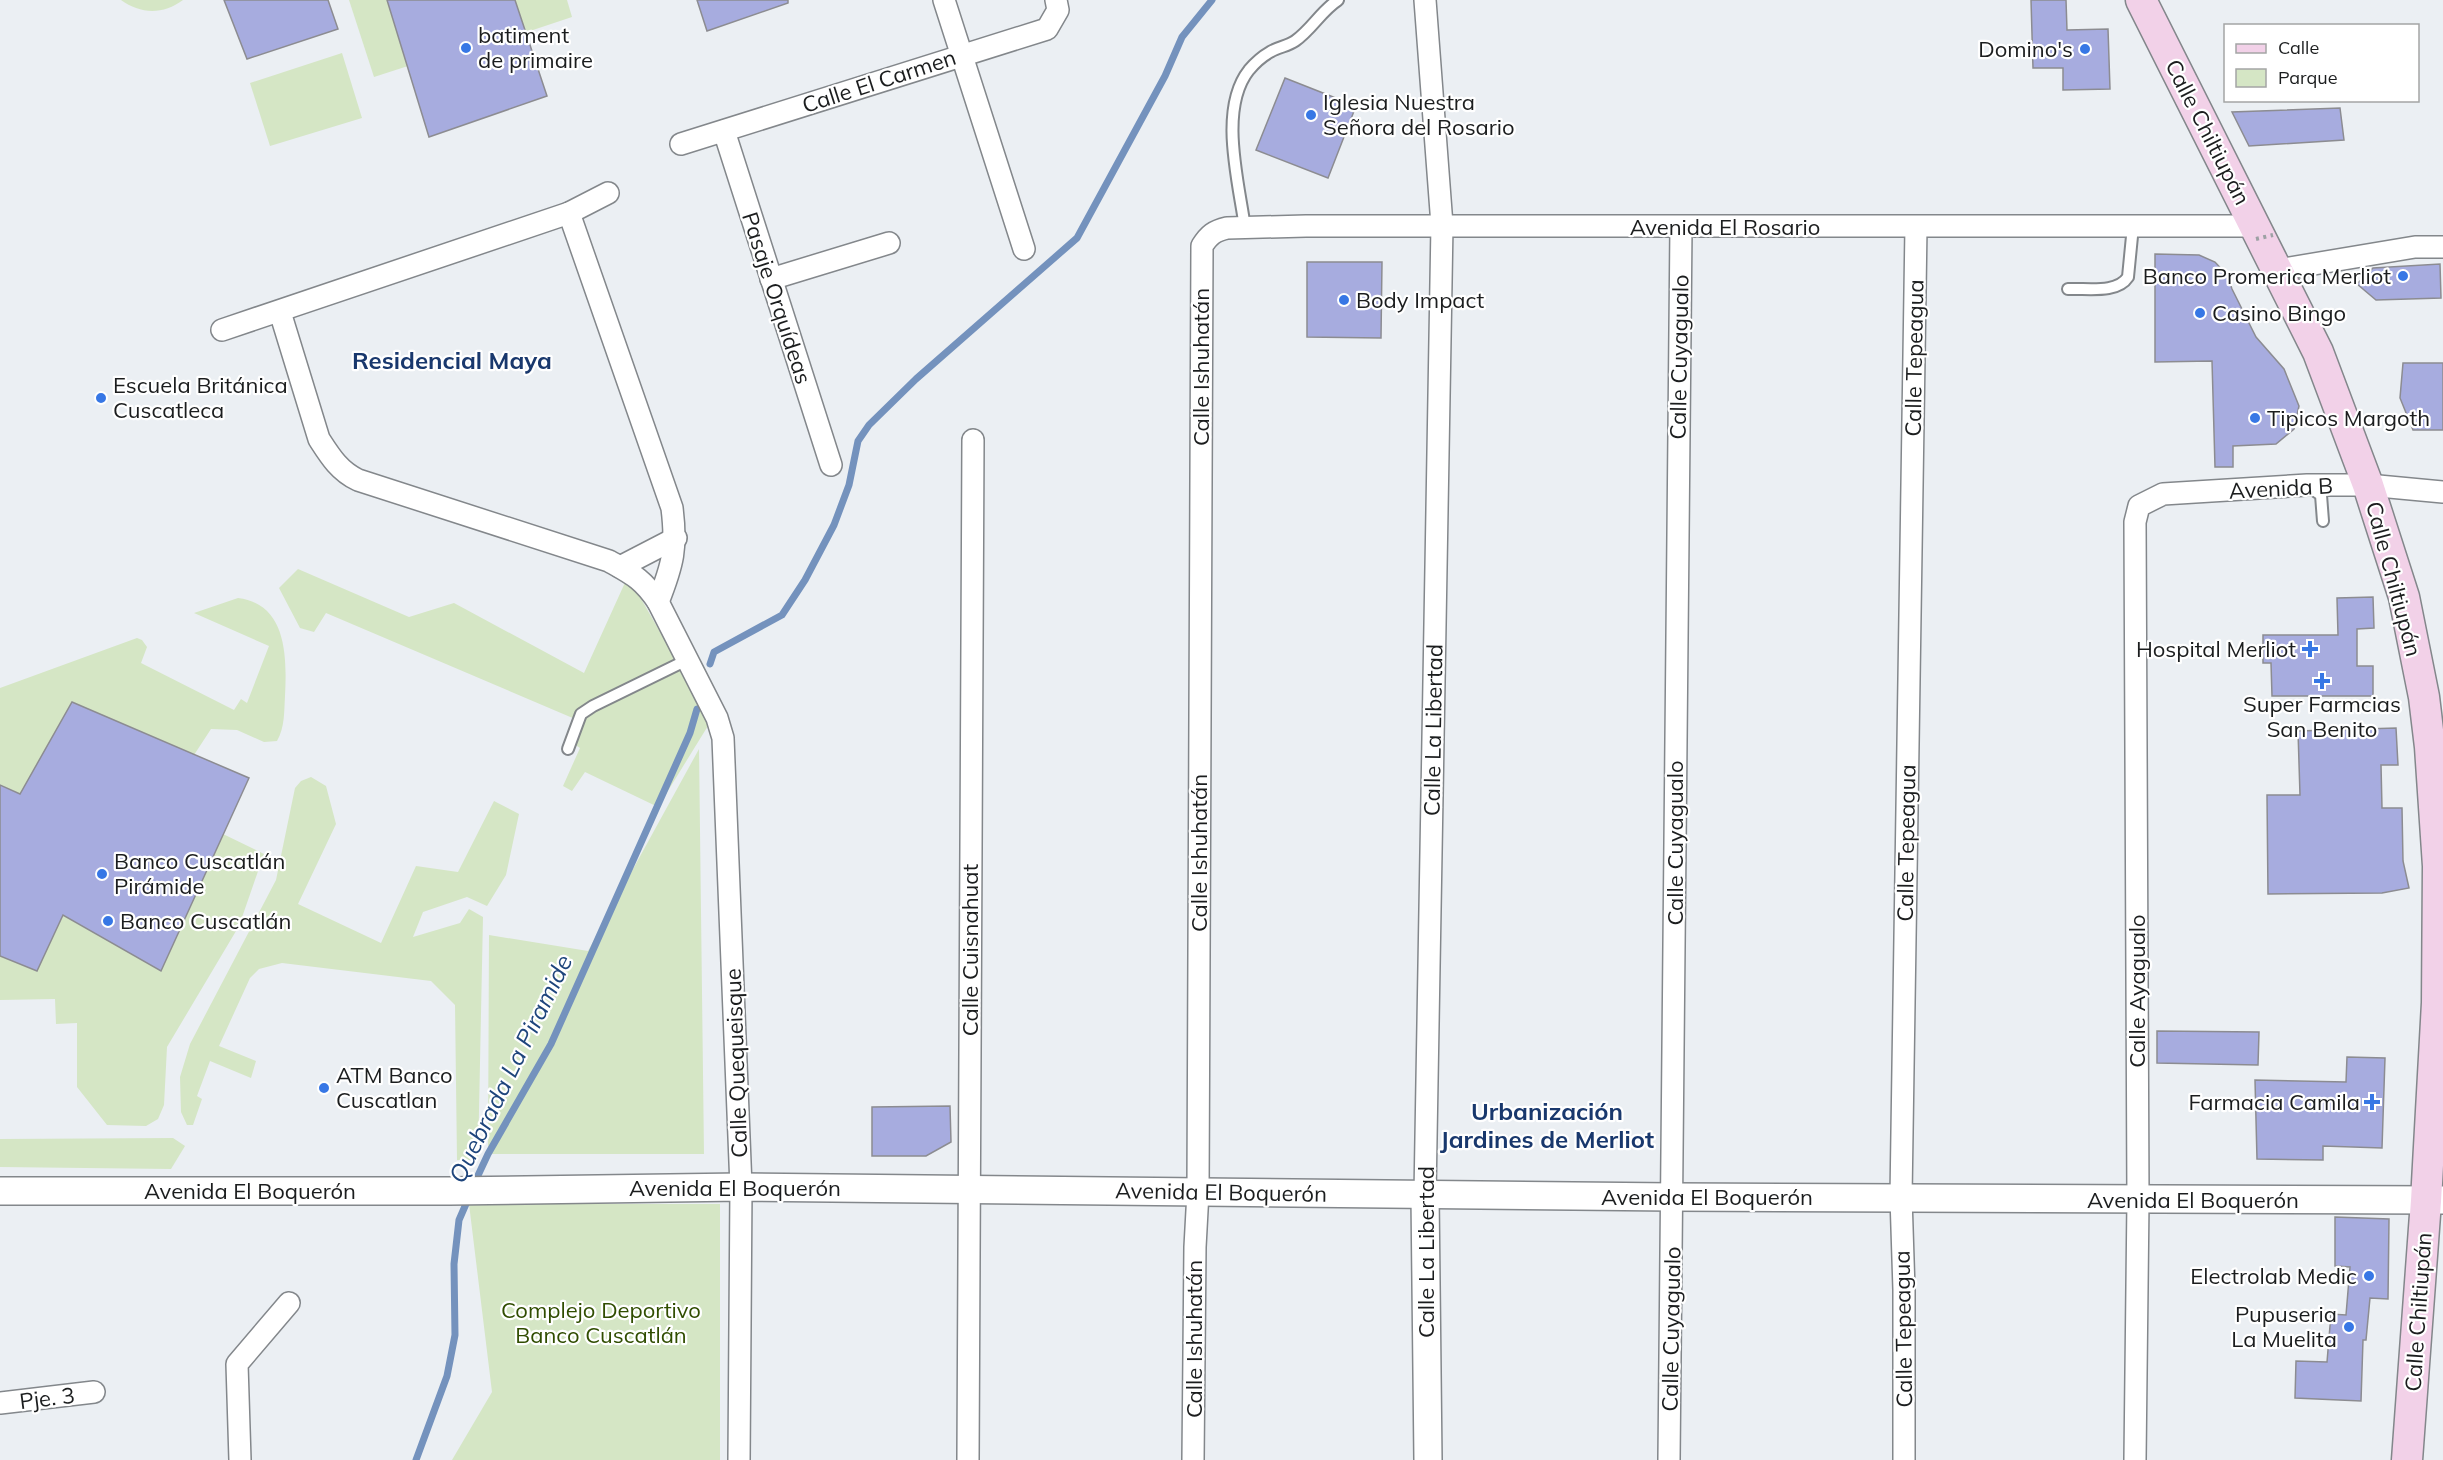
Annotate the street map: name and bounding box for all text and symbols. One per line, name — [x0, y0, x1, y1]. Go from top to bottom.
place label: batiment de primaire — [478, 21, 593, 74]
legend — [2224, 24, 2419, 102]
place label: Domino's — [1978, 35, 2073, 63]
text: Calle — [2278, 36, 2319, 59]
marker: batiment de primaire — [459, 41, 473, 55]
marker: Domino's — [2078, 42, 2092, 56]
street label: Calle El Carmen — [799, 43, 959, 119]
street label: Calle Chiltiupán — [2159, 55, 2257, 209]
text: Parque — [2278, 66, 2337, 89]
place label: Iglesia Nuestra Señora del Rosario — [1323, 88, 1515, 141]
marker: Iglesia Nuestra Señora del Rosario — [1304, 108, 1318, 122]
street label: Pasaje Orquídeas — [736, 208, 818, 388]
street label: Avenida El Rosario — [1630, 213, 1820, 241]
place label: Banco Promerica Merliot — [2143, 262, 2391, 290]
marker: Banco Promerica Merliot — [2396, 269, 2410, 283]
street label: Calle Cuyagualo — [1664, 274, 1694, 440]
street label: Calle Tepeagua — [1899, 279, 1929, 437]
place label: Body Impact — [1356, 286, 1484, 314]
street label: Calle Ishuhatán — [1187, 288, 1215, 446]
marker: Body Impact — [1337, 293, 1351, 307]
place label: Casino Bingo — [2212, 299, 2346, 327]
marker: Casino Bingo — [2193, 306, 2207, 320]
district label: Residencial Maya — [352, 345, 552, 375]
place label: Escuela Británica Cuscatleca — [113, 371, 288, 424]
marker: Escuela Británica Cuscatleca — [94, 391, 108, 405]
place label: Tipicos Margoth — [2267, 404, 2430, 432]
marker: Tipicos Margoth — [2248, 411, 2262, 425]
street label: Avenida B — [2228, 471, 2334, 505]
street label: Calle Chiltiupán — [2360, 498, 2428, 660]
place label: Hospital Merliot — [2136, 635, 2296, 663]
marker: Hospital Merliot — [2301, 640, 2319, 658]
street label: Calle La Libertad — [1418, 644, 1448, 816]
marker: Super Farmcias San Benito — [2315, 674, 2329, 688]
place label: Super Farmcias San Benito — [2243, 690, 2401, 743]
street label: Calle Cuyagualo — [1661, 760, 1689, 926]
street label: Calle Tepeagua — [1891, 764, 1921, 922]
street label: Calle Ishuhatán — [1185, 774, 1213, 932]
place label: Banco Cuscatlán Pirámide — [114, 847, 285, 900]
street label: Calle Cuisnahuat — [956, 864, 984, 1036]
marker: Banco Cuscatlán Pirámide — [95, 867, 109, 881]
place label: Banco Cuscatlán — [120, 907, 291, 935]
marker: Banco Cuscatlán — [101, 914, 115, 928]
street label: Calle Ayagualo — [2123, 914, 2151, 1068]
water label: Quebrada La Piramide — [442, 950, 578, 1188]
street label: Calle Quequeisque — [719, 968, 753, 1158]
place label: ATM Banco Cuscatlan — [336, 1061, 453, 1114]
marker: ATM Banco Cuscatlan — [317, 1081, 331, 1095]
place label: Farmacia Camila — [2188, 1088, 2360, 1116]
marker: Farmacia Camila — [2365, 1095, 2379, 1109]
district label: Urbanización Jardines de Merliot — [1440, 1096, 1654, 1154]
street label: Calle La Libertad — [1412, 1166, 1440, 1338]
street label: Avenida El Boquerón — [629, 1174, 841, 1202]
street label: Avenida El Boquerón — [1115, 1176, 1327, 1208]
street label: Avenida El Boquerón — [144, 1177, 356, 1205]
street label: Avenida El Boquerón — [1601, 1183, 1813, 1211]
street label: Avenida El Boquerón — [2087, 1186, 2299, 1214]
street label: Calle Chiltiupán — [2398, 1232, 2438, 1392]
street label: Calle Cuyagualo — [1656, 1246, 1686, 1412]
street label: Calle Tepeagua — [1888, 1250, 1918, 1408]
street label: Calle Ishuhatán — [1180, 1260, 1208, 1418]
place label: Electrolab Medic — [2190, 1262, 2357, 1290]
marker: Electrolab Medic — [2362, 1269, 2376, 1283]
park label: Complejo Deportivo Banco Cuscatlán — [501, 1296, 701, 1349]
place label: Pupuseria La Muelita — [2231, 1300, 2337, 1353]
marker: Pupuseria La Muelita — [2342, 1320, 2356, 1334]
street label: Pje. 3 — [18, 1381, 76, 1415]

